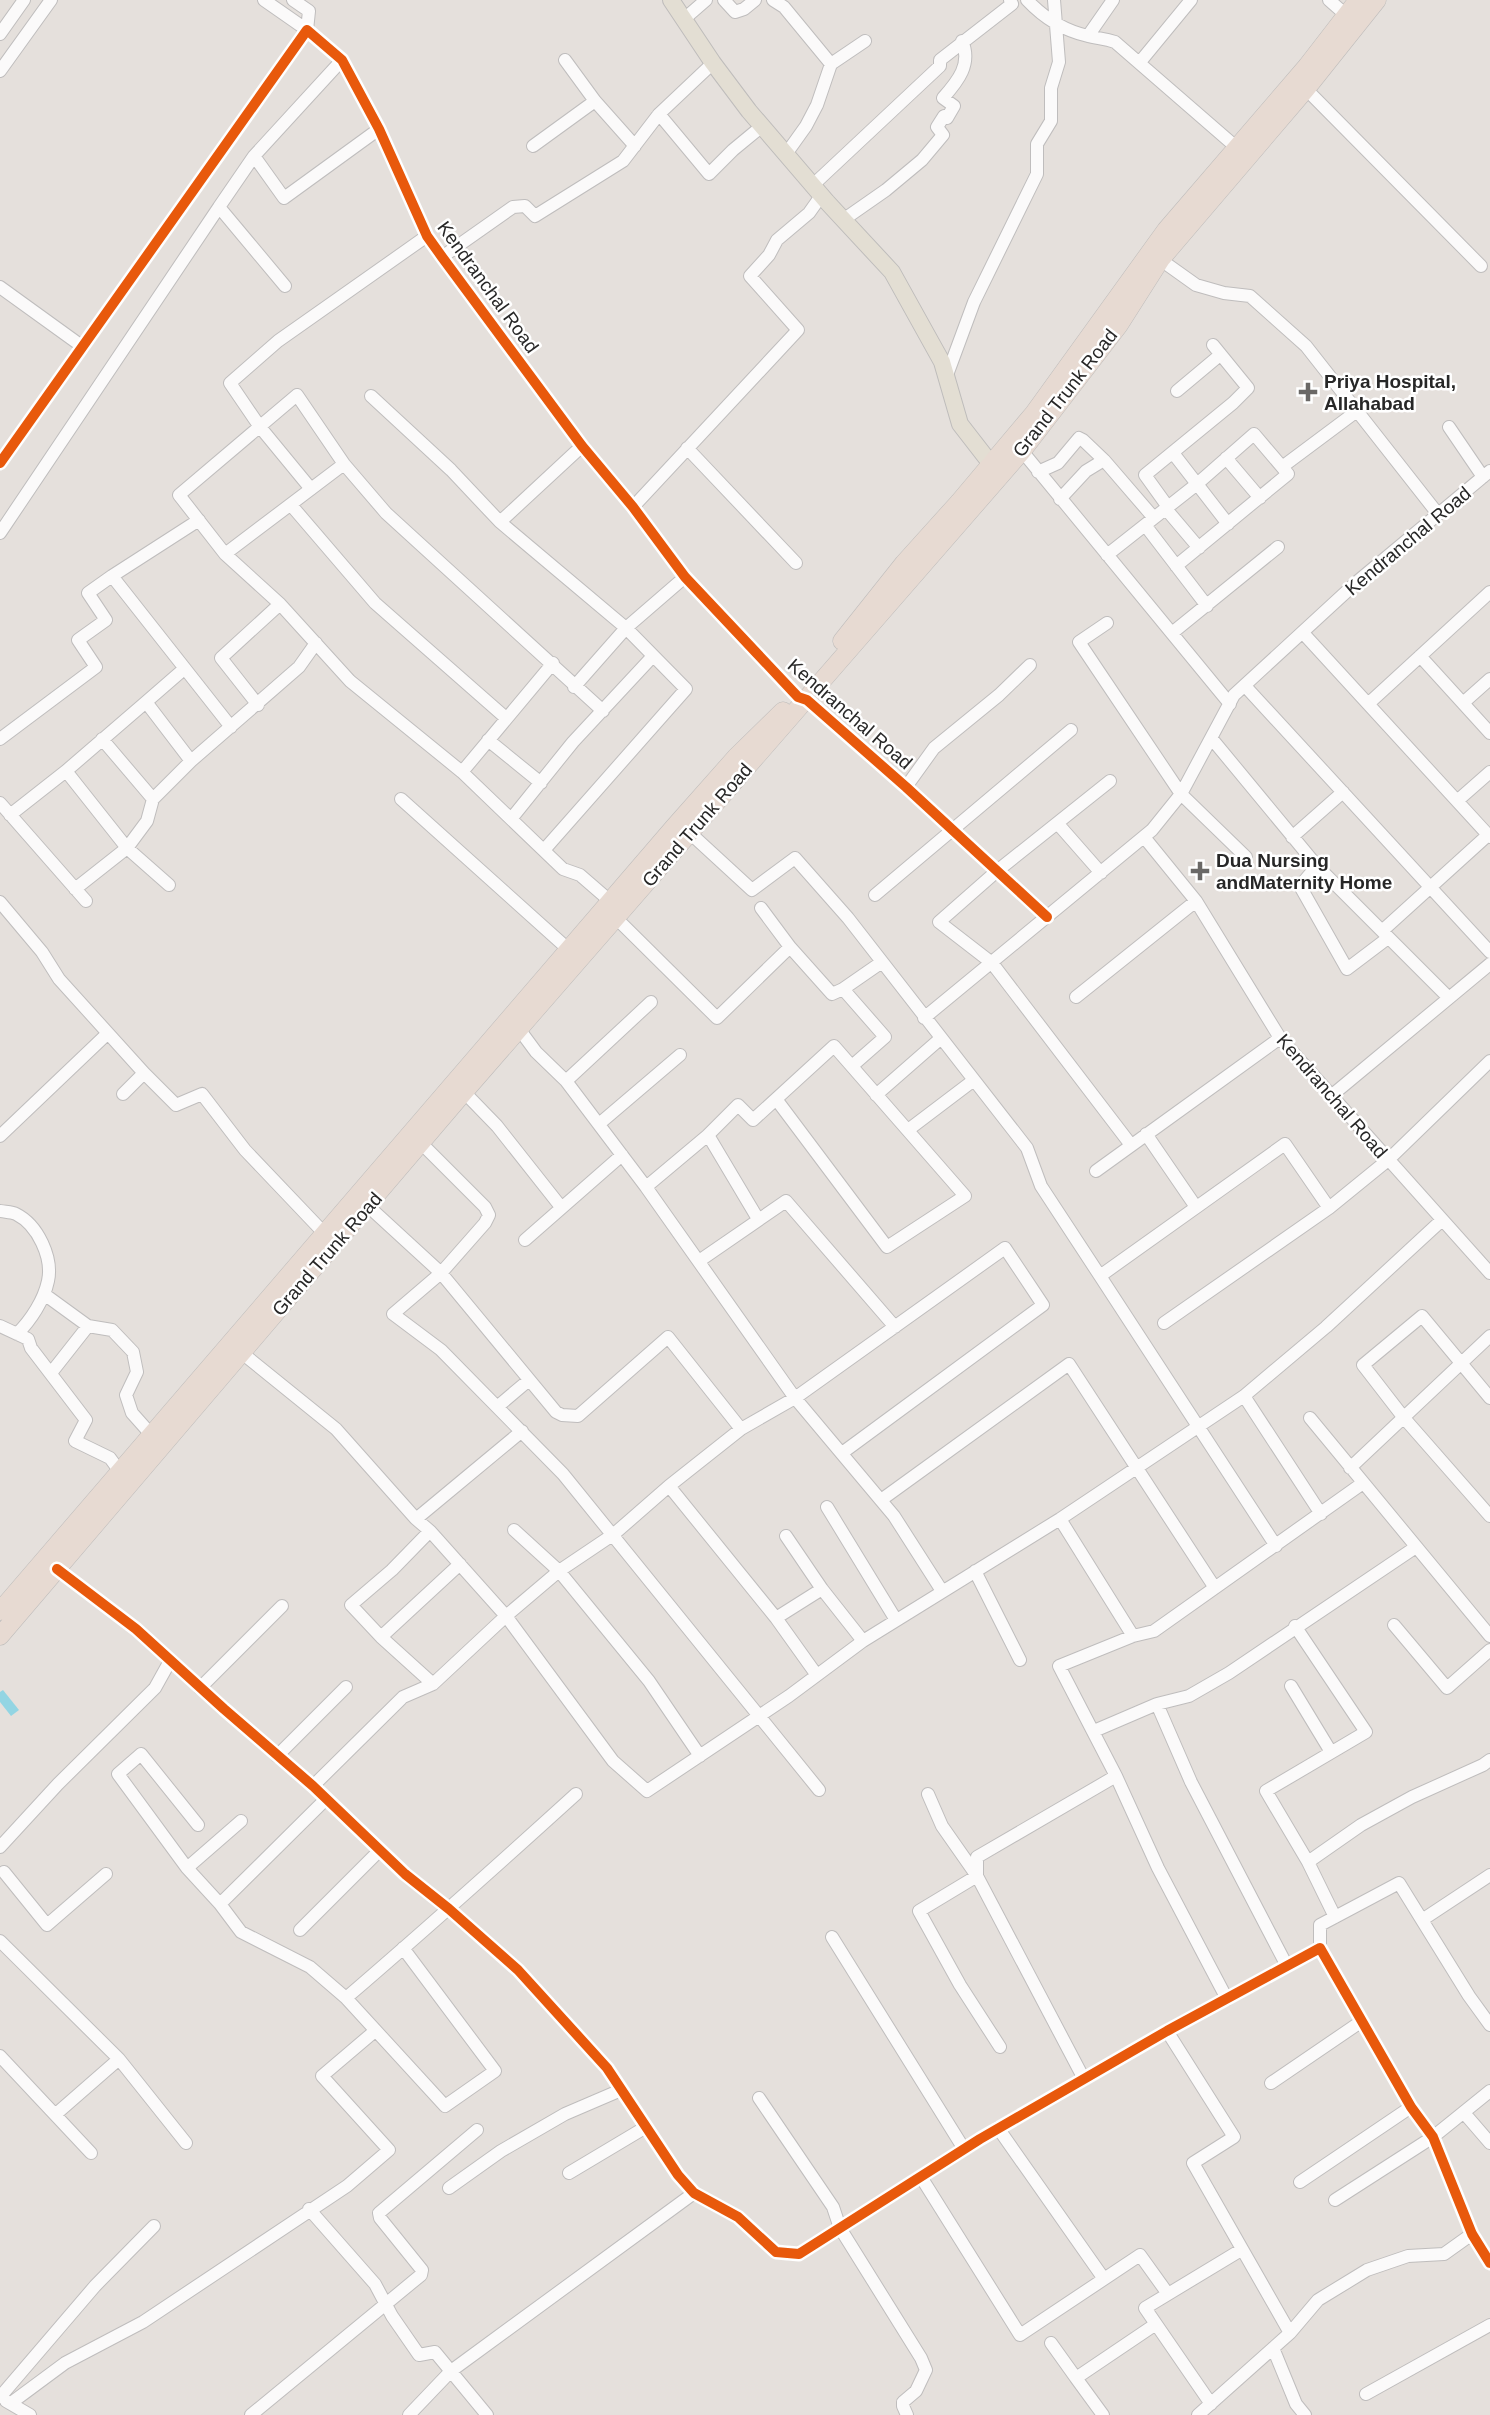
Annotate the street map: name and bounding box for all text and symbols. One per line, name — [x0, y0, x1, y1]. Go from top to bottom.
street label: Kendranchal Road — [433, 217, 543, 357]
street label: Grand Trunk Road — [1009, 325, 1121, 461]
place label: Priya Hospital, Allahabad — [1324, 371, 1456, 414]
marker: Priya Hospital, Allahabad — [1298, 382, 1318, 402]
street label: Kendranchal Road — [1341, 482, 1475, 600]
street label: Kendranchal Road — [784, 654, 916, 774]
street label: Grand Trunk Road — [638, 759, 756, 891]
place label: Dua Nursing andMaternity Home — [1216, 850, 1392, 893]
marker: Dua Nursing andMaternity Home — [1190, 861, 1210, 881]
street label: Kendranchal Road — [1272, 1030, 1392, 1162]
street label: Grand Trunk Road — [268, 1188, 386, 1320]

